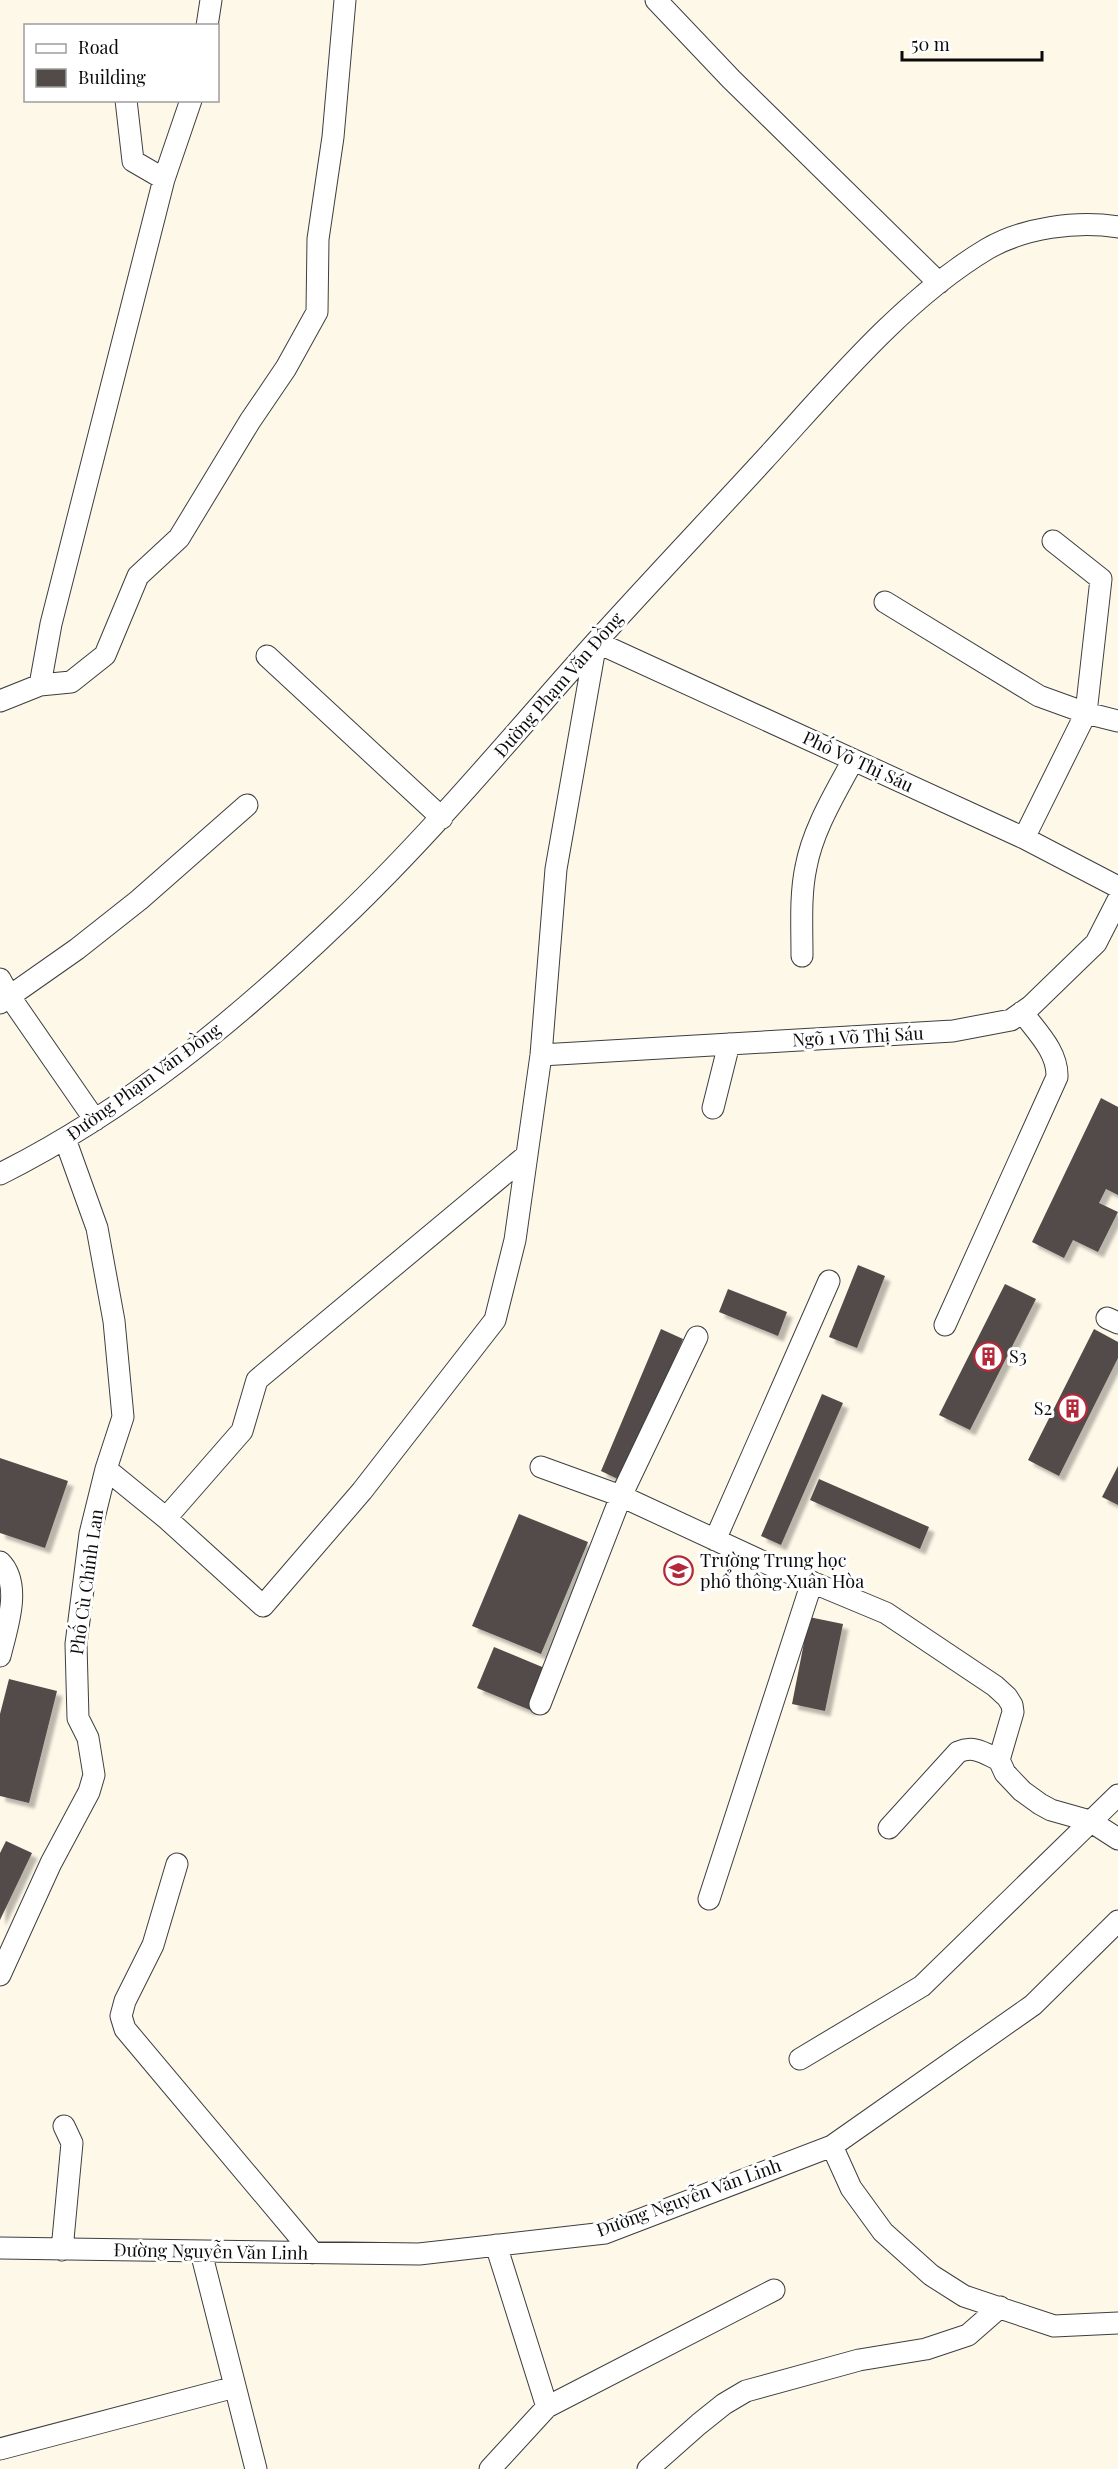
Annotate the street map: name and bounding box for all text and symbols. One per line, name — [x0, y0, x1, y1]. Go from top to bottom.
legend — [24, 24, 219, 102]
scale bar — [902, 24, 1042, 62]
text: 50 m — [911, 32, 950, 56]
text: Road — [78, 35, 119, 59]
text: Building — [78, 65, 146, 89]
street label: Đường Phạm Văn Đồng — [487, 605, 628, 762]
street label: Phố Võ Thị Sáu — [799, 723, 919, 797]
street label: Đường Phạm Văn Đồng — [60, 1015, 226, 1145]
street label: Ngõ 1 Võ Thị Sáu — [792, 1021, 925, 1051]
building icon: S3 — [972, 1341, 1004, 1373]
place label: S3 — [1009, 1344, 1027, 1368]
building icon: S2 — [1057, 1393, 1089, 1425]
place label: S2 — [1034, 1396, 1052, 1420]
street label: Phố Cù Chính Lan — [62, 1507, 108, 1656]
place label: Trường Trung học phổ thông Xuân Hòa — [700, 1548, 864, 1593]
school or university icon: Trường Trung học phổ thông Xuân Hòa — [663, 1555, 695, 1587]
street label: Đường Nguyễn Văn Linh — [593, 2152, 785, 2242]
street label: Đường Nguyễn Văn Linh — [114, 2237, 309, 2265]

